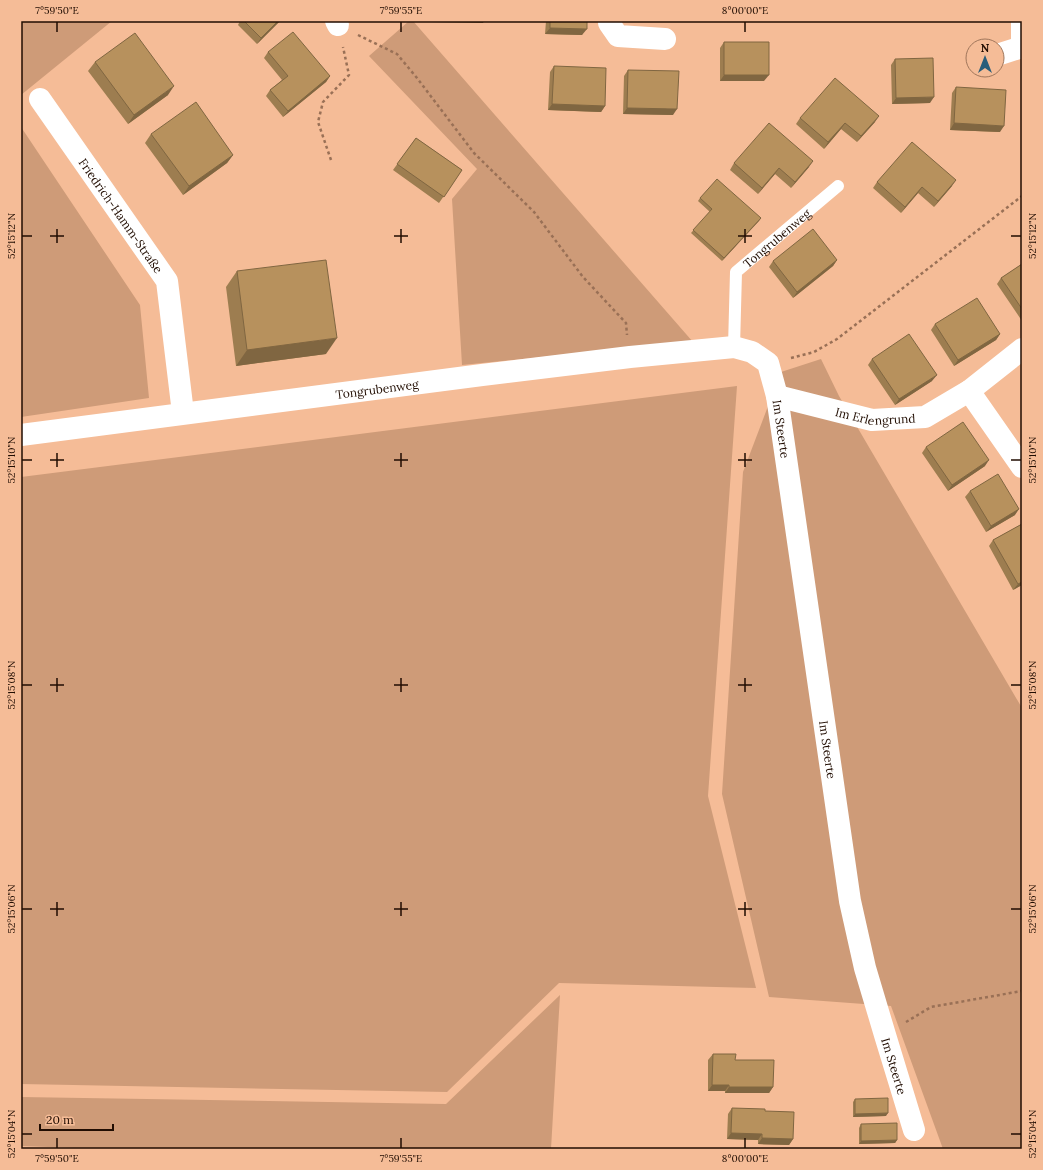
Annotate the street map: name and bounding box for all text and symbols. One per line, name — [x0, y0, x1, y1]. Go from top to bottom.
text: 7°59'50"E — [35, 4, 79, 17]
text: 7°59'55"E — [380, 4, 422, 17]
text: 8°00'00"E — [722, 4, 768, 17]
north arrow — [965, 38, 1005, 78]
text: N — [981, 41, 990, 55]
street label: Friedrich-Hamm-Straße — [76, 155, 167, 276]
street label: Tongrubenweg — [740, 205, 814, 271]
text: 52°15'12"N — [5, 213, 18, 259]
text: 52°15'12"N — [1026, 213, 1039, 259]
street label: Tongrubenweg — [335, 376, 420, 402]
street label: Im Steerte — [770, 399, 793, 459]
street label: Im Erlengrund — [834, 404, 916, 428]
text: 52°15'10"N — [5, 436, 18, 483]
text: 52°15'10"N — [1026, 436, 1039, 483]
text: 52°15'08"N — [5, 660, 18, 709]
text: 52°15'08"N — [1026, 660, 1039, 709]
street label: Im Steerte — [816, 719, 840, 780]
text: 52°15'06"N — [5, 884, 18, 934]
text: 52°15'06"N — [1026, 884, 1039, 934]
street label: Im Steerte — [879, 1036, 910, 1097]
scale bar — [40, 1106, 113, 1132]
text: 52°15'04"N — [5, 1109, 18, 1158]
text: 52°15'04"N — [1026, 1109, 1039, 1158]
text: 20 m — [46, 1112, 74, 1127]
text: 7°59'50"E — [35, 1152, 79, 1165]
text: 7°59'55"E — [380, 1152, 422, 1165]
text: 8°00'00"E — [722, 1152, 768, 1165]

